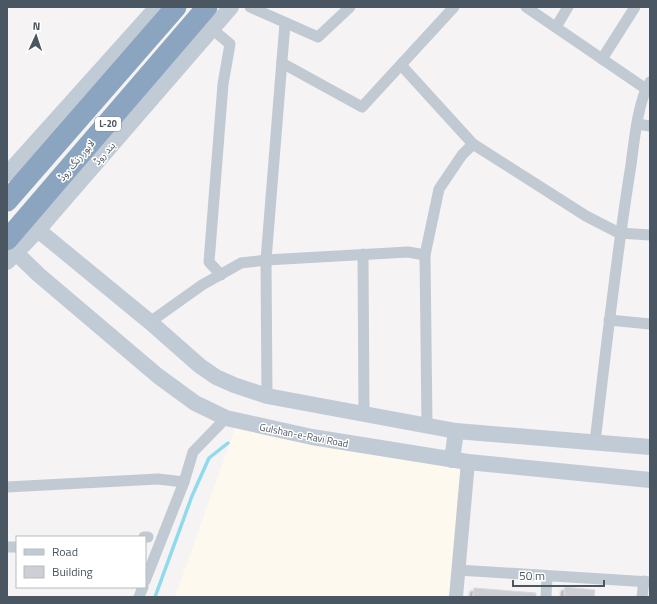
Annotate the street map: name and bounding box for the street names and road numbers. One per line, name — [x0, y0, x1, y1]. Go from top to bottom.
road number: L-20 — [95, 117, 121, 131]
street label: لاہور رنگ روڈ — [55, 136, 98, 184]
street label: بند روڈ — [90, 138, 119, 168]
street label: Gulshan-e-Ravi Road — [258, 420, 349, 451]

